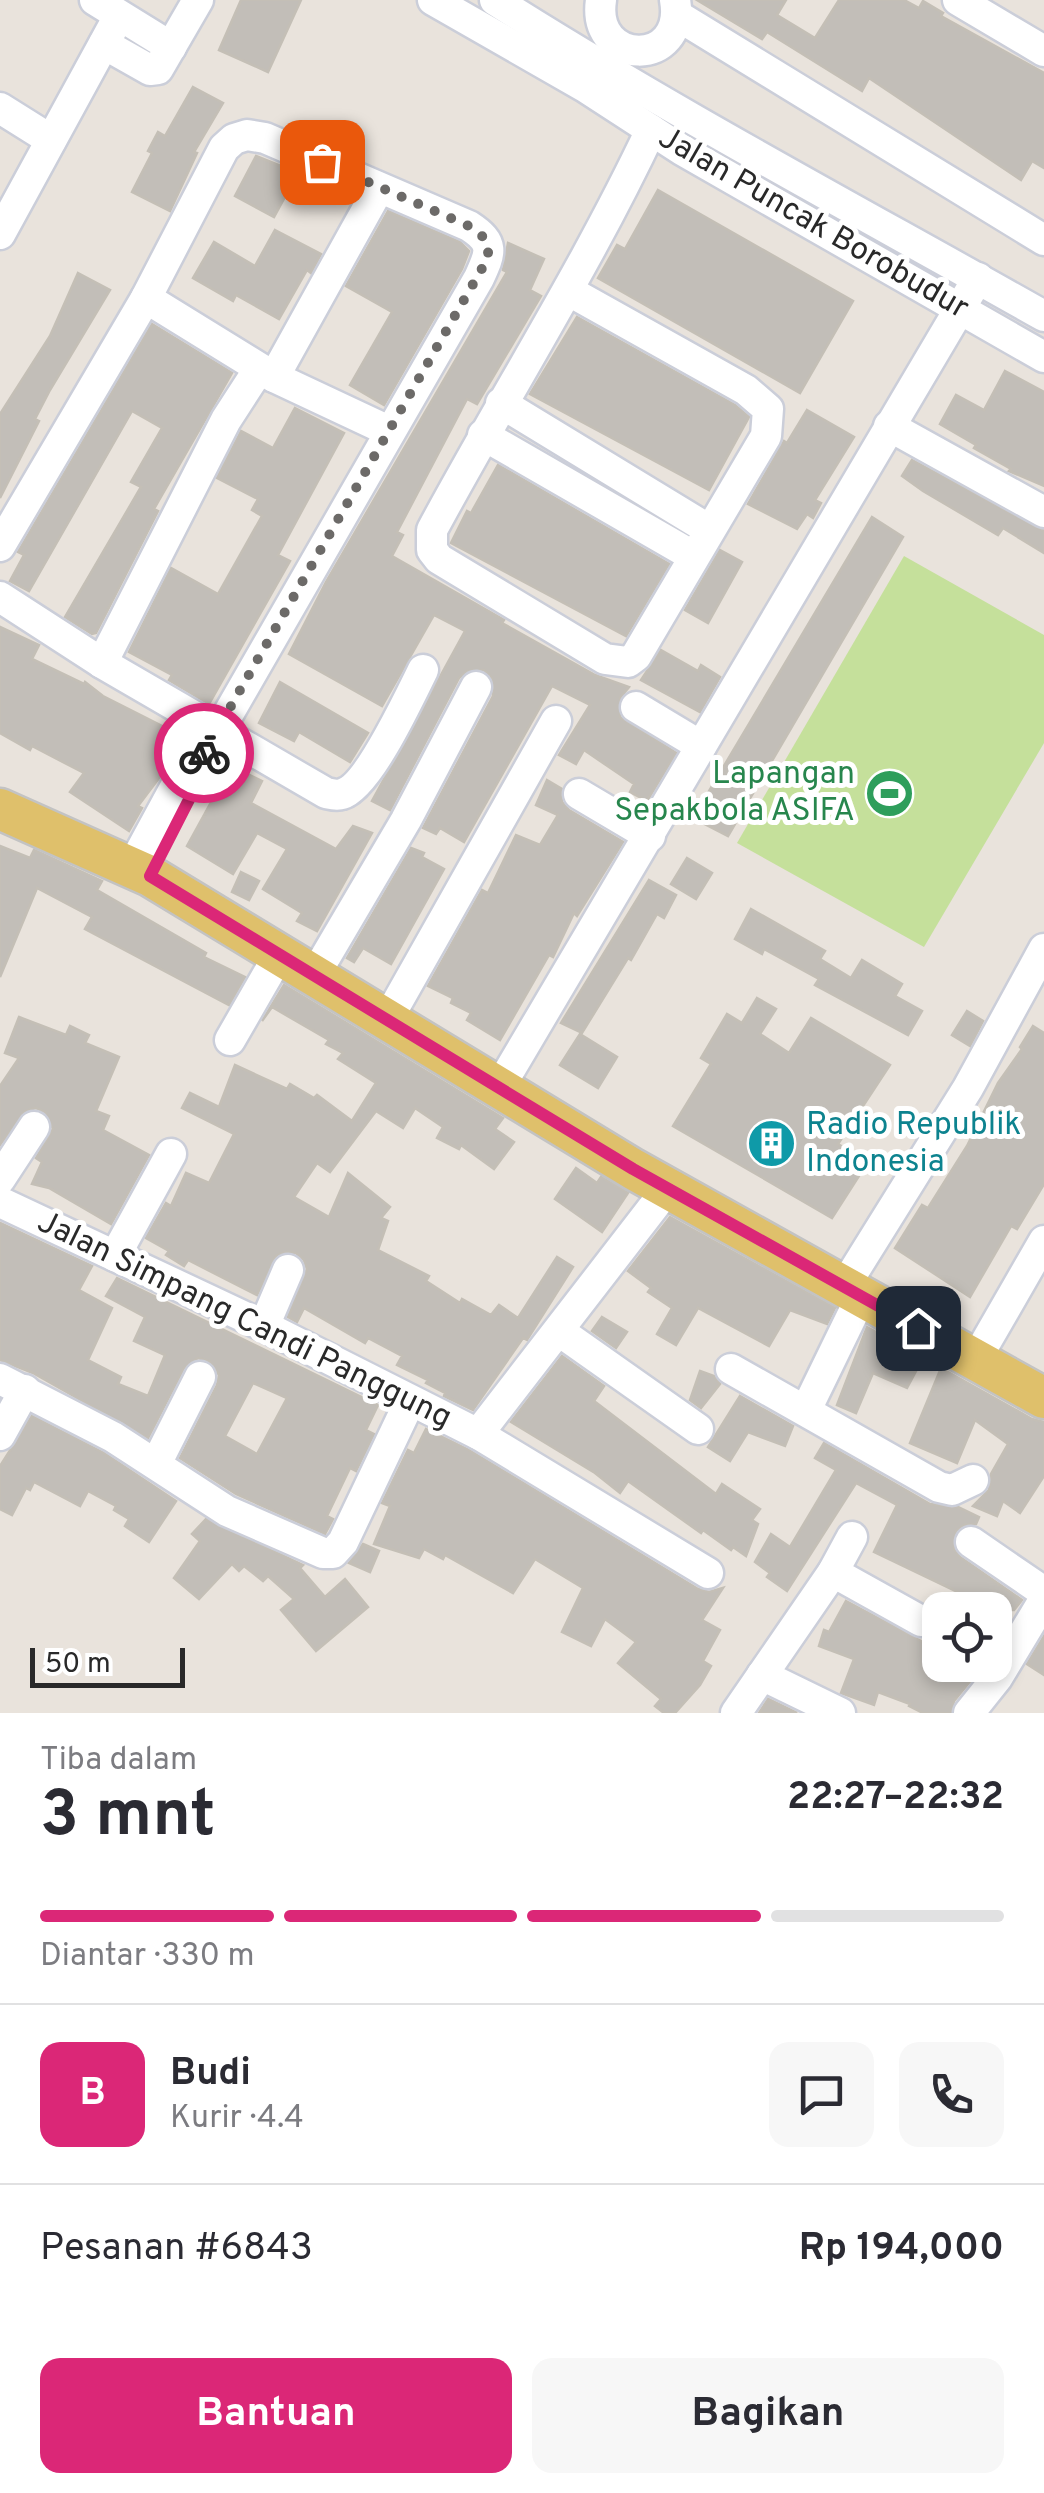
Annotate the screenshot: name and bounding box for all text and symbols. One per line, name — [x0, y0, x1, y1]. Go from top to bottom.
street label: Jalan Puncak Borobudur — [651, 119, 975, 329]
pin — [280, 120, 365, 205]
icon: bag — [295, 135, 350, 190]
courier — [154, 703, 254, 803]
icon: bike — [177, 726, 232, 781]
place label: Lapangan Sepakbola ASIFA — [614, 755, 855, 832]
sports icon: Lapangan Sepakbola ASIFA — [864, 767, 916, 819]
place label: Radio Republik Indonesia — [806, 1106, 1021, 1183]
building icon: Radio Republik Indonesia — [745, 1118, 797, 1170]
street label: Jalan Simpang Candi Panggung — [30, 1203, 458, 1439]
pin — [876, 1286, 961, 1371]
icon: home — [891, 1301, 946, 1356]
map controls — [922, 1592, 1012, 1682]
button: locate — [922, 1592, 1012, 1682]
scale bar — [30, 1643, 185, 1688]
text: 50 m — [45, 1647, 111, 1683]
text: Tiba dalam — [40, 1741, 197, 1781]
text: 22:27–22:32 — [787, 1774, 1004, 1823]
text: 3 mnt — [40, 1777, 216, 1859]
text: Diantar · 330 m — [40, 1937, 255, 1977]
button: chat — [769, 2042, 874, 2147]
button: phone — [899, 2042, 1004, 2147]
text: Budi — [170, 2050, 251, 2099]
text: B — [79, 2070, 106, 2119]
text: Kurir · 4.4 — [170, 2099, 304, 2139]
text: Pesanan #6843 — [40, 2225, 313, 2274]
text: Rp 194,000 — [799, 2225, 1004, 2274]
button: Bantuan — [40, 2358, 512, 2473]
button: Bagikan — [532, 2358, 1004, 2473]

